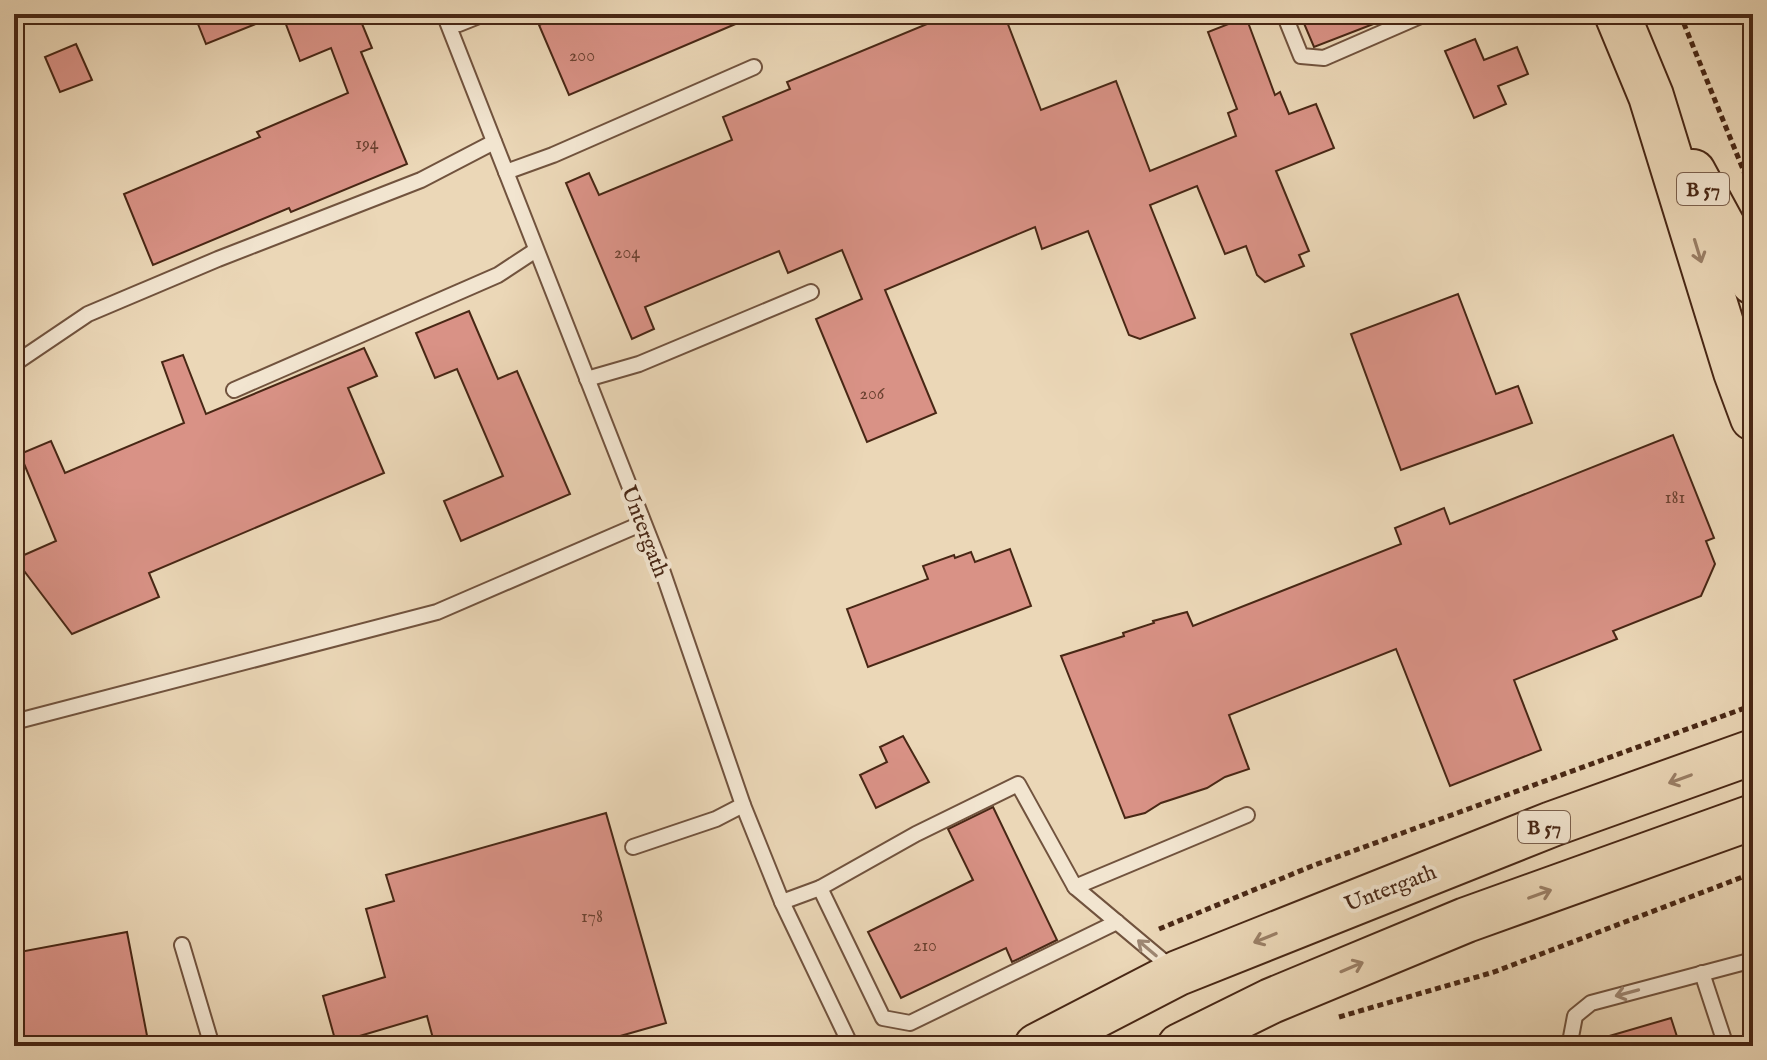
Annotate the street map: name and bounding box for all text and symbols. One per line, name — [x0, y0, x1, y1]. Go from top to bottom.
house number: 200 — [569, 45, 595, 68]
house number: 194 — [355, 133, 379, 156]
road number: B 57 — [1677, 173, 1729, 205]
one-way arrow — [1692, 238, 1707, 263]
house number: 204 — [614, 242, 640, 265]
house number: 206 — [860, 383, 885, 406]
street label: Untergath — [614, 482, 675, 582]
house number: 181 — [1665, 487, 1685, 510]
one-way arrow — [1667, 772, 1692, 787]
road number: B 57 — [1518, 811, 1570, 843]
street label: Untergath — [1341, 858, 1441, 919]
one-way arrow — [1527, 885, 1552, 900]
house number: 178 — [581, 906, 603, 929]
one-way arrow — [1253, 931, 1278, 946]
house number: 210 — [913, 935, 937, 958]
one-way arrow — [1137, 939, 1158, 957]
one-way arrow — [1339, 959, 1364, 974]
one-way arrow — [1615, 987, 1640, 1002]

